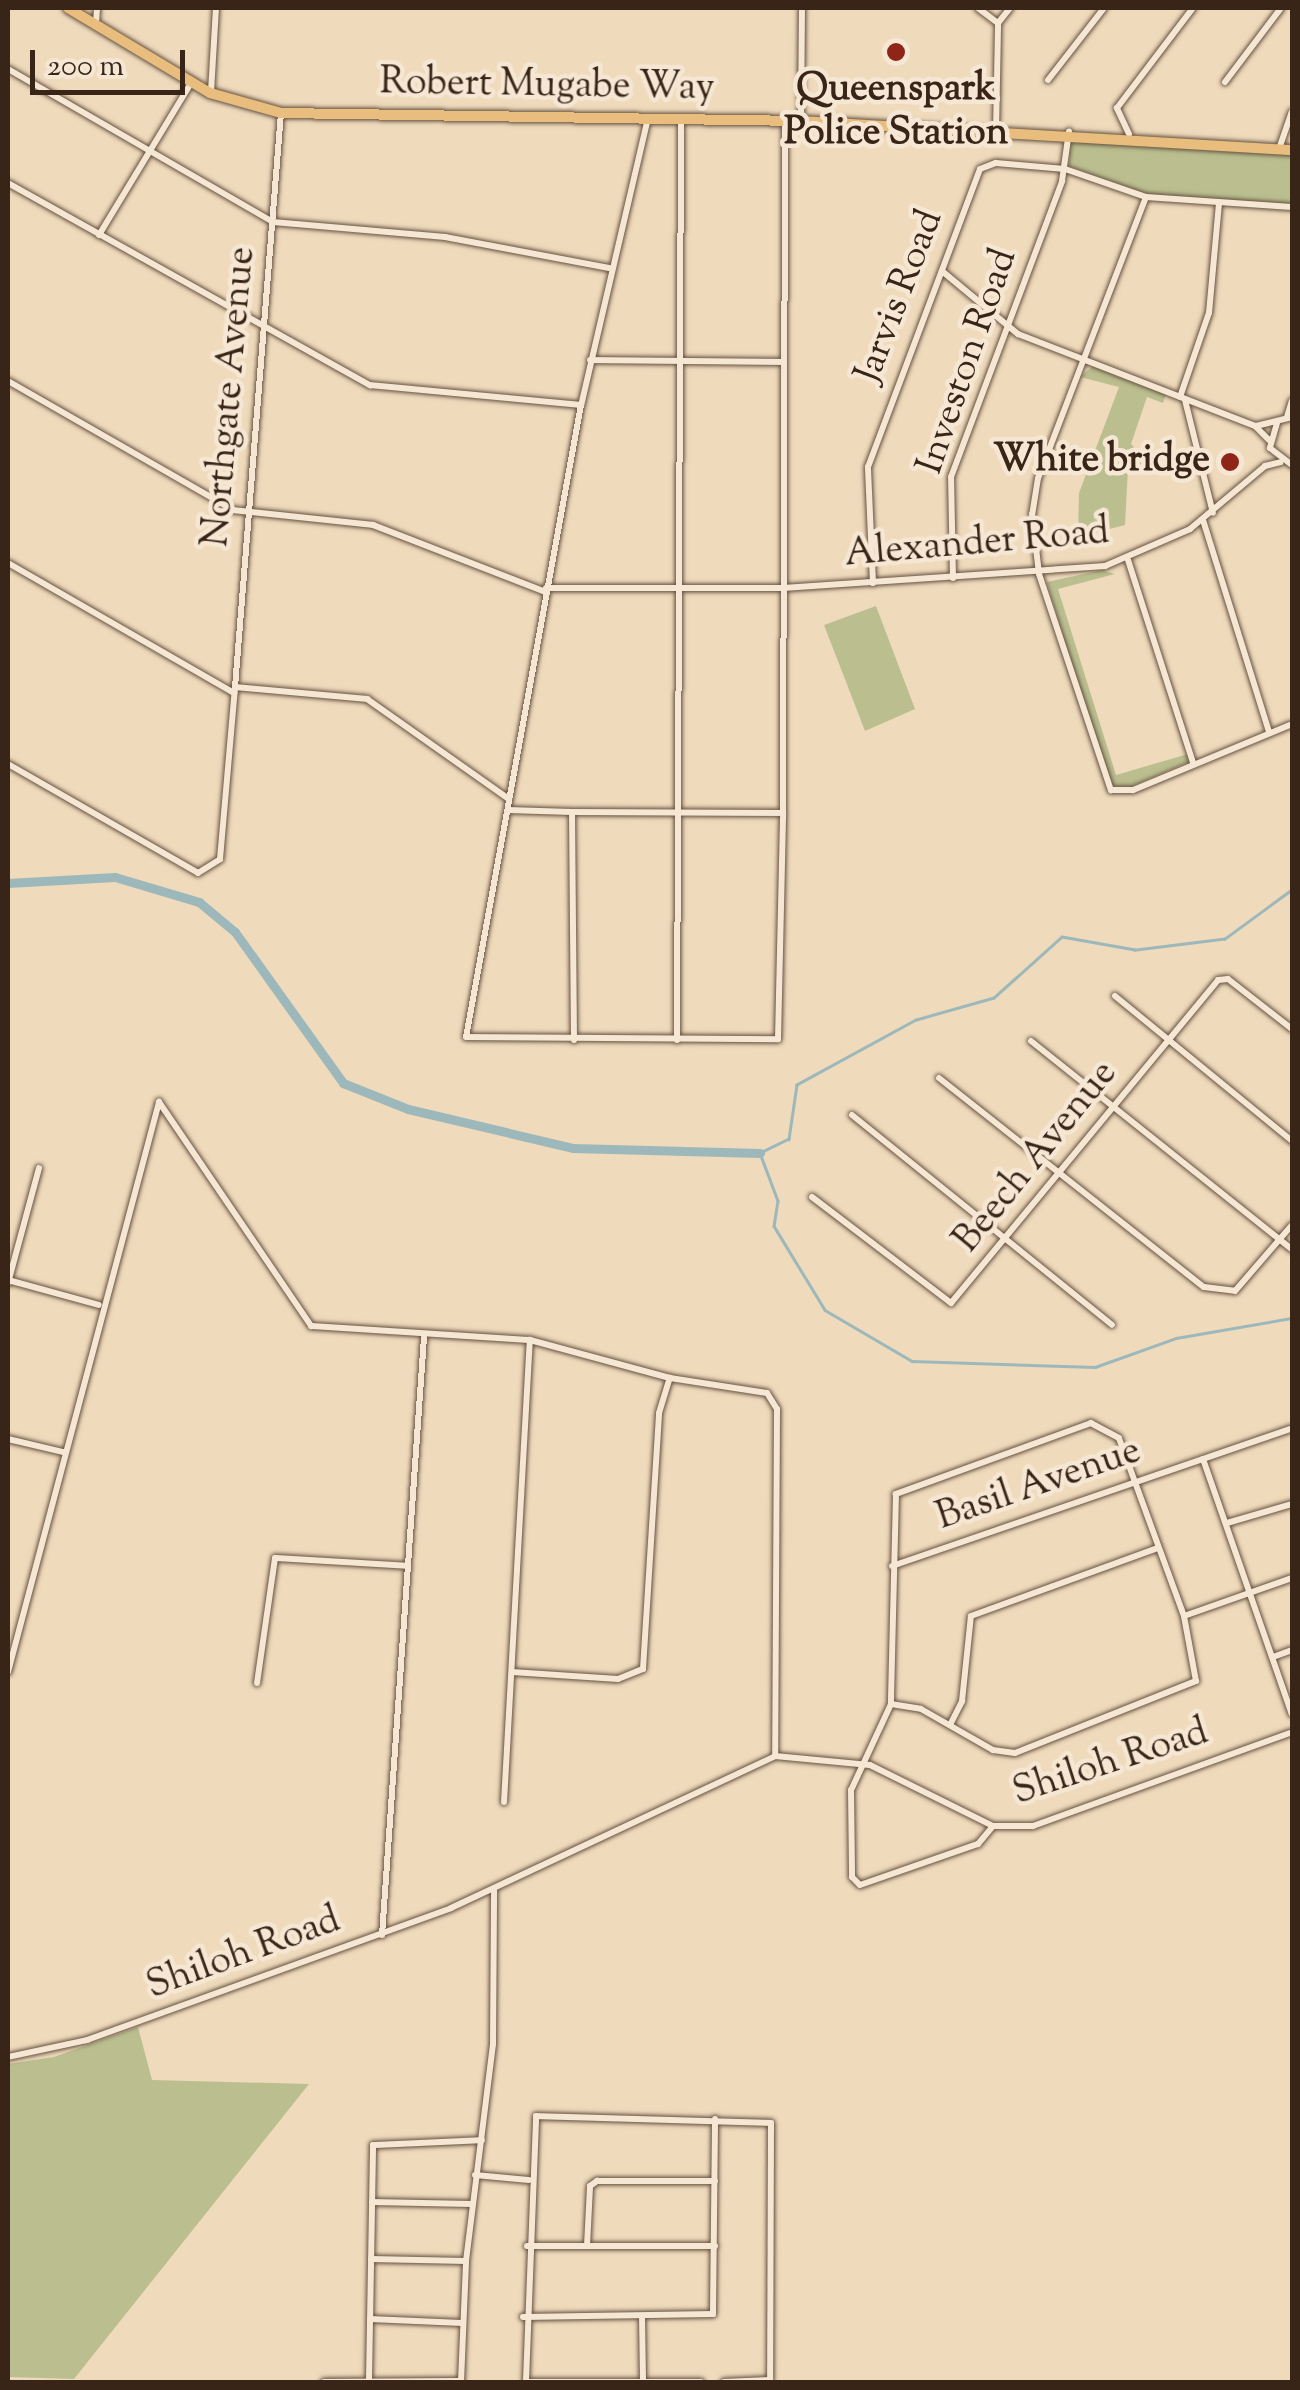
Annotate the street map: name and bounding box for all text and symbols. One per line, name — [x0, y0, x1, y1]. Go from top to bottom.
scale bar — [35, 30, 190, 92]
marker: Queenspark Police Station — [885, 41, 907, 63]
text: 200 m — [47, 46, 124, 89]
street label: Robert Mugabe Way — [379, 61, 715, 113]
place label: Queenspark Police Station — [784, 68, 1008, 157]
street label: Jarvis Road — [847, 204, 955, 390]
street label: Investon Road — [909, 243, 1029, 481]
street label: Northgate Avenue — [195, 245, 267, 549]
place label: White bridge — [993, 439, 1210, 485]
marker: White bridge — [1219, 451, 1241, 473]
street label: Alexander Road — [843, 511, 1111, 579]
street label: Beech Avenue — [946, 1053, 1128, 1263]
street label: Basil Avenue — [931, 1430, 1147, 1542]
street label: Shiloh Road — [1008, 1711, 1214, 1817]
street label: Shiloh Road — [141, 1899, 347, 2011]

